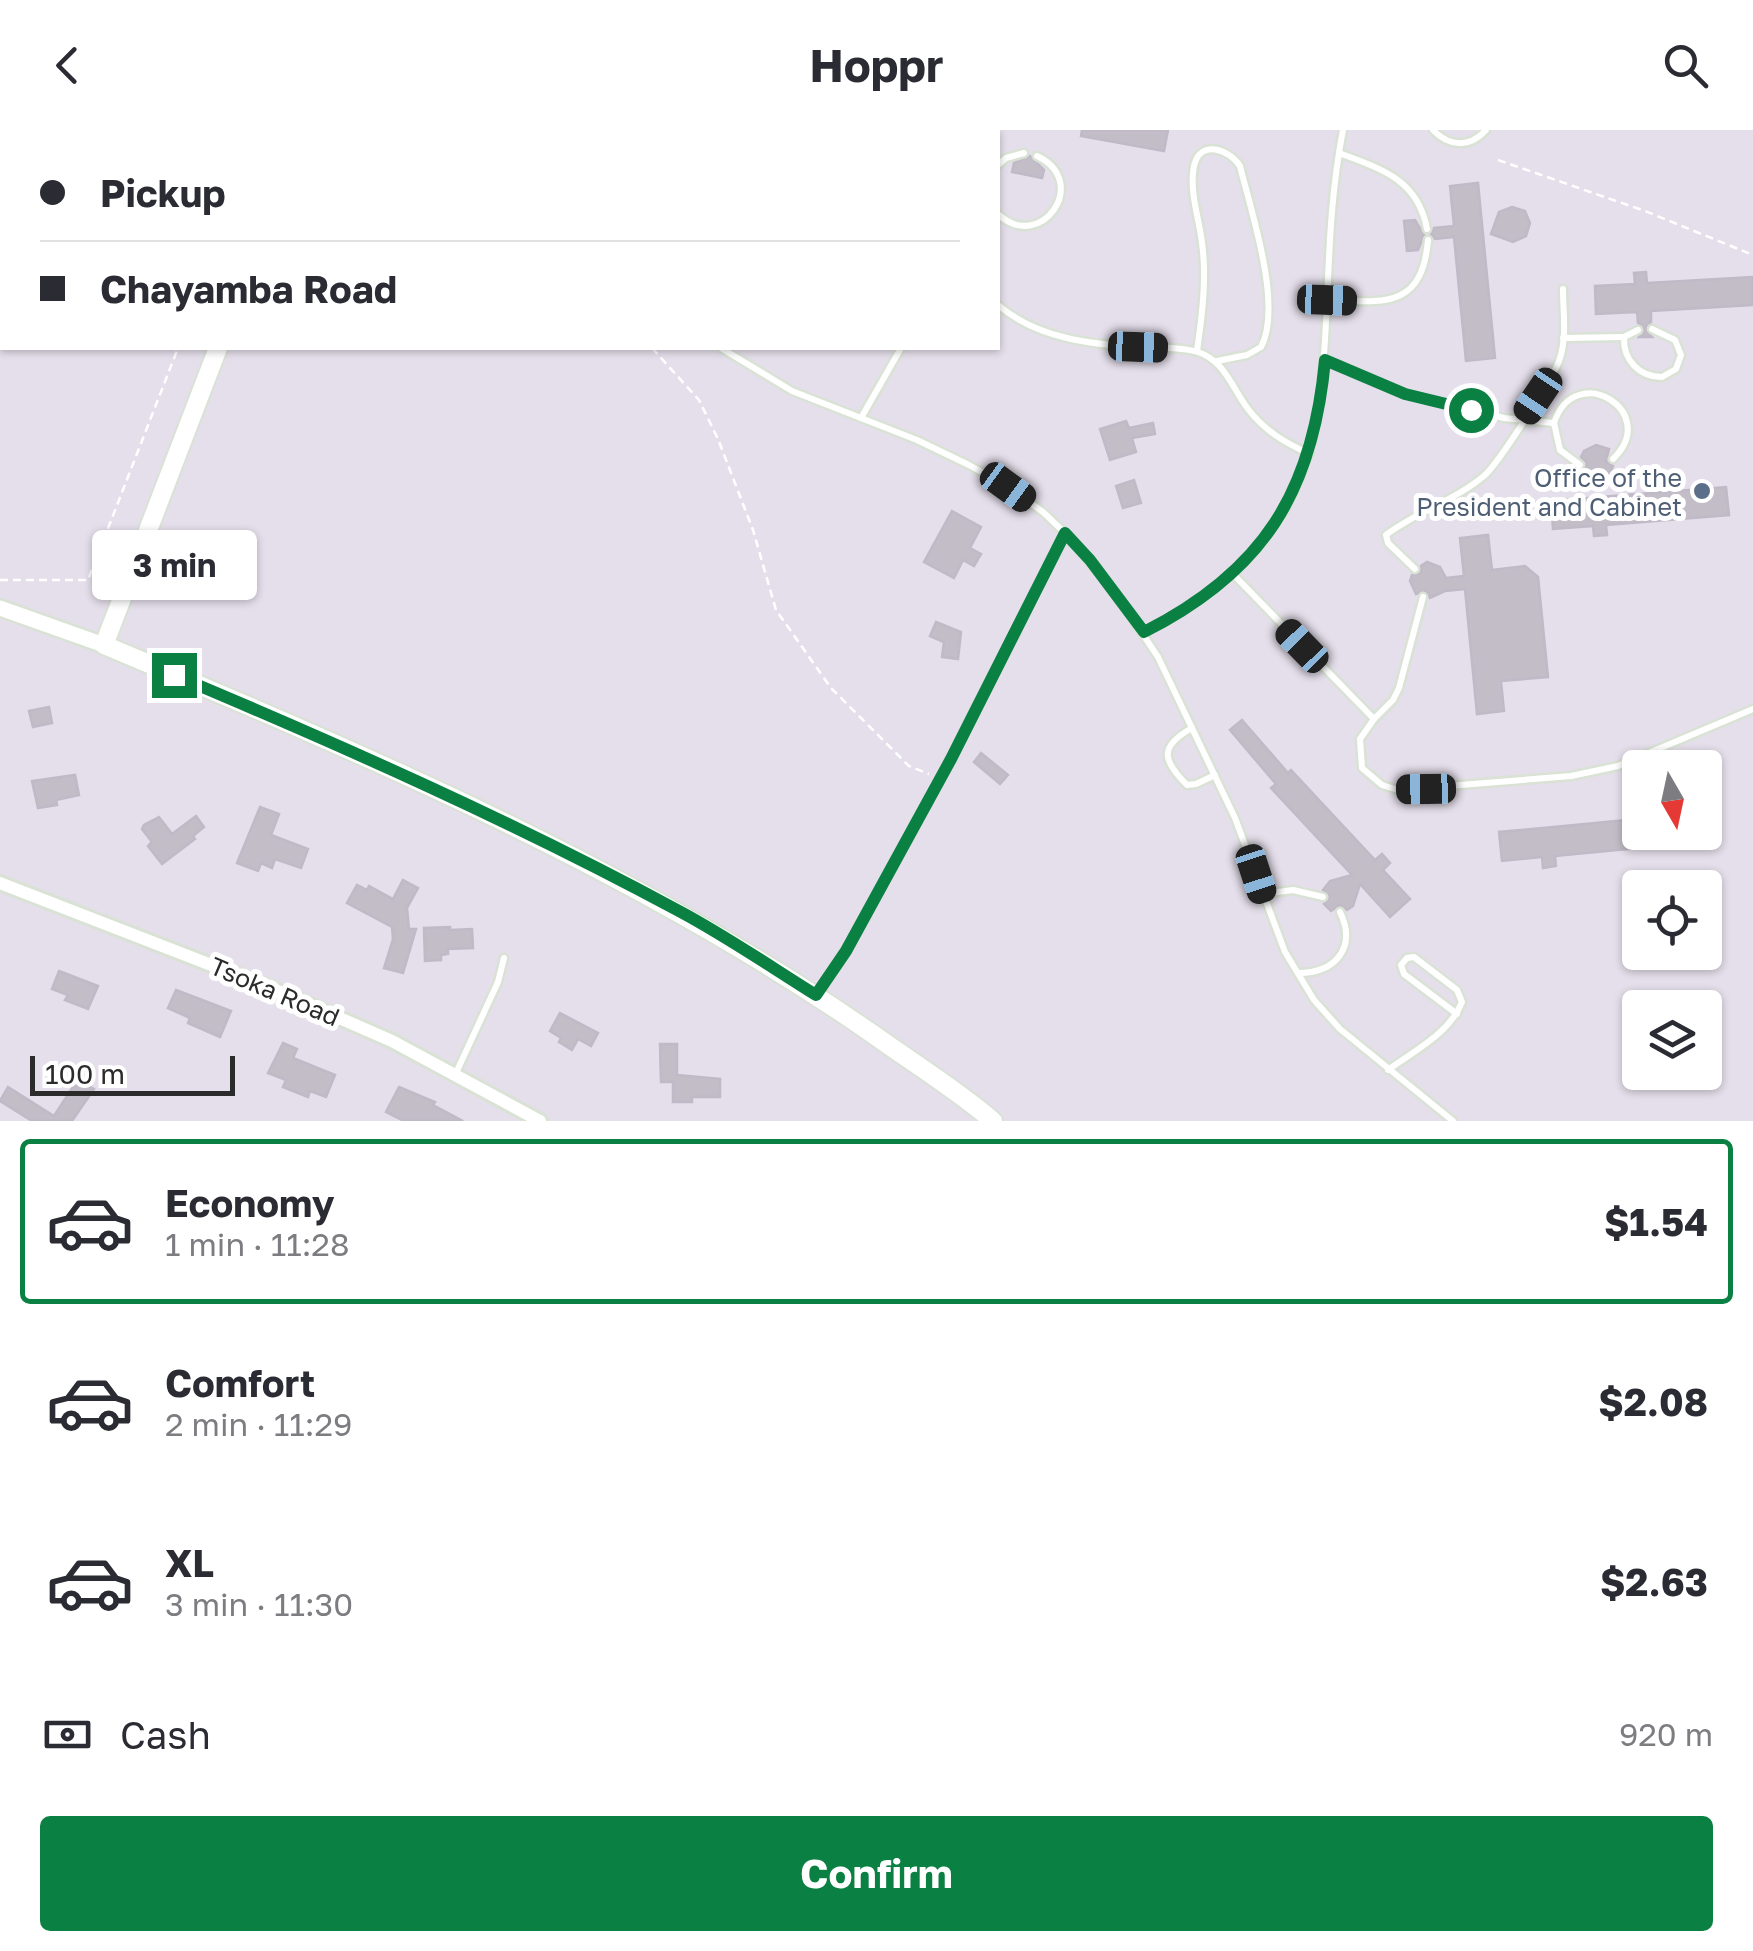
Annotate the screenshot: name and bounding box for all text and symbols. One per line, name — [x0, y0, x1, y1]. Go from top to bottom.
icon: back — [40, 38, 95, 93]
text: Hoppr — [809, 38, 944, 92]
icon: search — [1658, 38, 1713, 93]
text: Pickup — [100, 170, 226, 215]
text: Chayamba Road — [100, 266, 397, 311]
car — [1296, 284, 1358, 316]
car — [1107, 331, 1169, 363]
car — [1509, 363, 1567, 429]
route start — [1449, 388, 1494, 433]
car — [975, 457, 1041, 517]
place label: Office of the President and Cabinet — [1416, 462, 1682, 522]
marker: Office of the President and Cabinet — [1691, 480, 1713, 502]
callout: 3 min — [91, 530, 256, 600]
text: 3 min — [133, 546, 216, 584]
car — [1270, 614, 1334, 678]
route end — [152, 653, 197, 698]
north arrow — [1622, 750, 1722, 850]
map controls — [1622, 750, 1722, 1090]
car — [1396, 773, 1456, 805]
car — [1232, 841, 1280, 907]
button: locate — [1622, 870, 1722, 970]
street label: Tsoka Road — [206, 950, 344, 1032]
button: layers — [1622, 990, 1722, 1090]
scale bar — [30, 1051, 235, 1096]
text: 100 m — [45, 1057, 125, 1090]
icon: car — [45, 1177, 135, 1267]
text: Economy — [165, 1180, 334, 1225]
text: $1.54 — [1604, 1199, 1708, 1244]
text: 1 min · 11:28 — [165, 1225, 349, 1263]
icon: car — [45, 1357, 135, 1447]
text: Comfort — [165, 1360, 315, 1405]
text: $2.08 — [1598, 1379, 1708, 1424]
text: 2 min · 11:29 — [165, 1405, 352, 1443]
icon: car — [45, 1537, 135, 1627]
text: XL — [165, 1540, 214, 1585]
text: $2.63 — [1600, 1559, 1708, 1604]
text: 3 min · 11:30 — [165, 1585, 353, 1623]
icon: cash — [40, 1707, 95, 1762]
text: Cash — [120, 1712, 211, 1757]
text: 920 m — [1619, 1715, 1713, 1753]
button: Confirm — [40, 1816, 1713, 1931]

